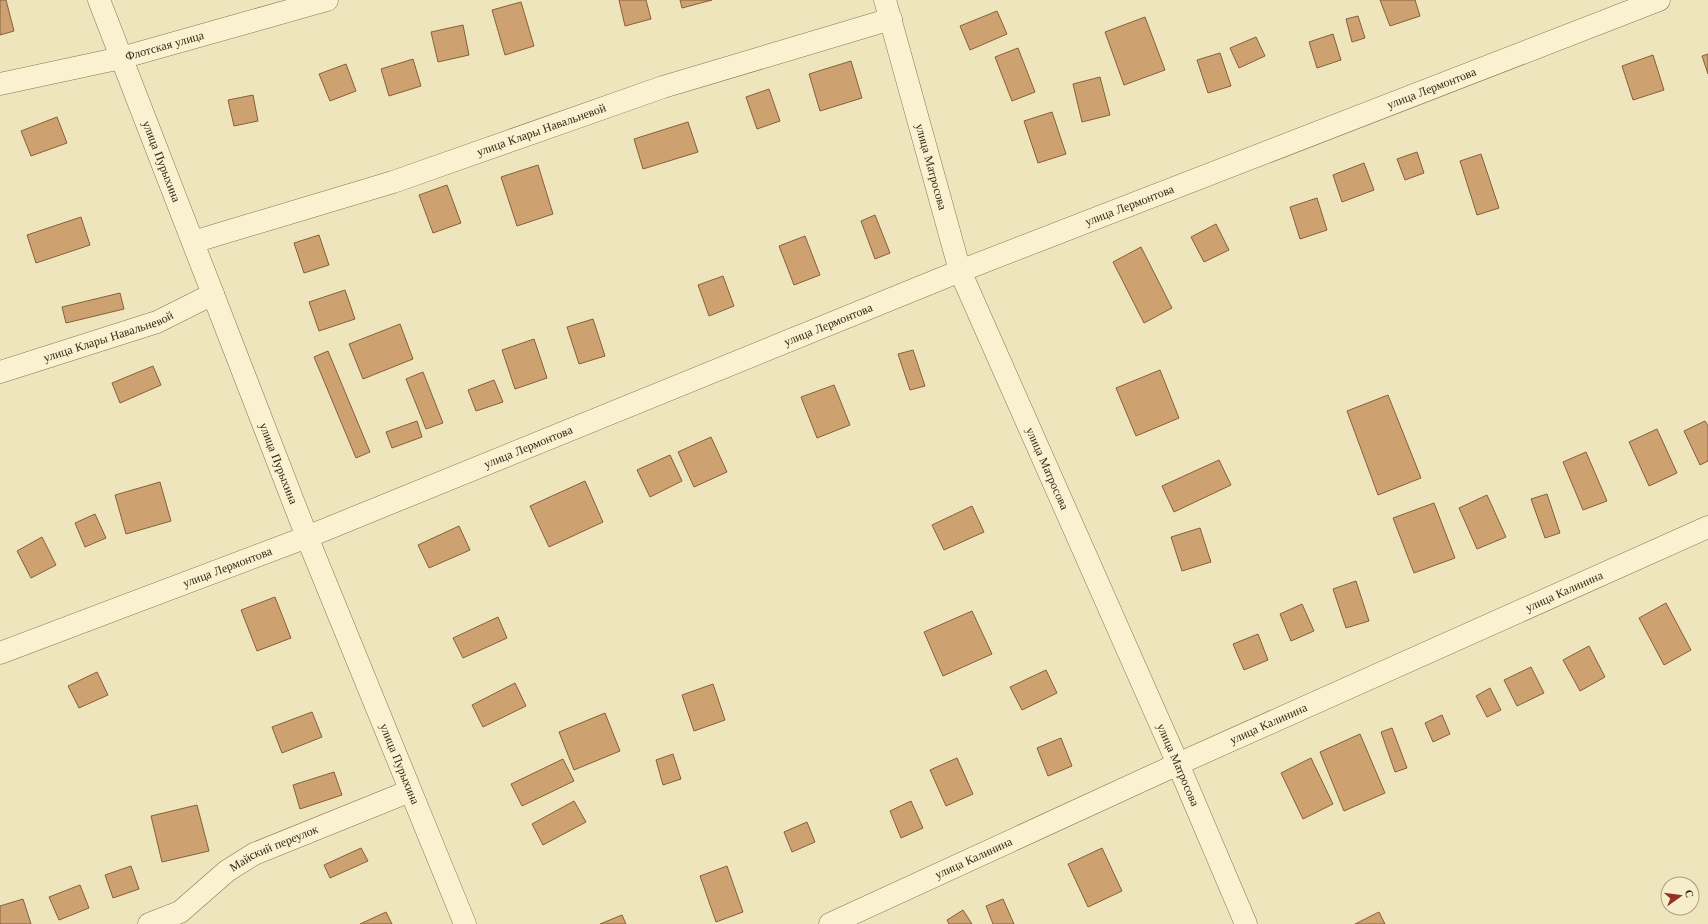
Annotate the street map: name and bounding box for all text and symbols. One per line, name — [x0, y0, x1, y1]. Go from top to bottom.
street label: Флотская улица — [123, 27, 206, 63]
street label: улица Лермонтова — [1385, 63, 1479, 112]
street label: улица Клары Навальневой — [474, 99, 608, 159]
street label: улица Пурыхина — [139, 118, 185, 205]
street label: улица Матросова — [913, 122, 951, 212]
street label: улица Лермонтова — [1083, 181, 1177, 229]
street label: улица Лермонтова — [782, 299, 875, 349]
street label: улица Клары Навальневой — [41, 307, 176, 365]
street label: улица Пурыхина — [256, 420, 302, 507]
street label: улица Лермонтова — [481, 421, 575, 471]
street label: улица Матросова — [1023, 425, 1073, 512]
street label: улица Лермонтова — [180, 543, 275, 590]
street label: улица Калинина — [1523, 567, 1606, 615]
street label: улица Калинина — [1227, 699, 1310, 747]
street label: улица Пурыхина — [377, 721, 424, 807]
street label: улица Матросова — [1154, 721, 1203, 809]
street label: Майский переулок — [226, 821, 320, 875]
street label: улица Калинина — [932, 833, 1015, 882]
north arrow — [1660, 876, 1700, 916]
text: С — [1682, 888, 1697, 899]

